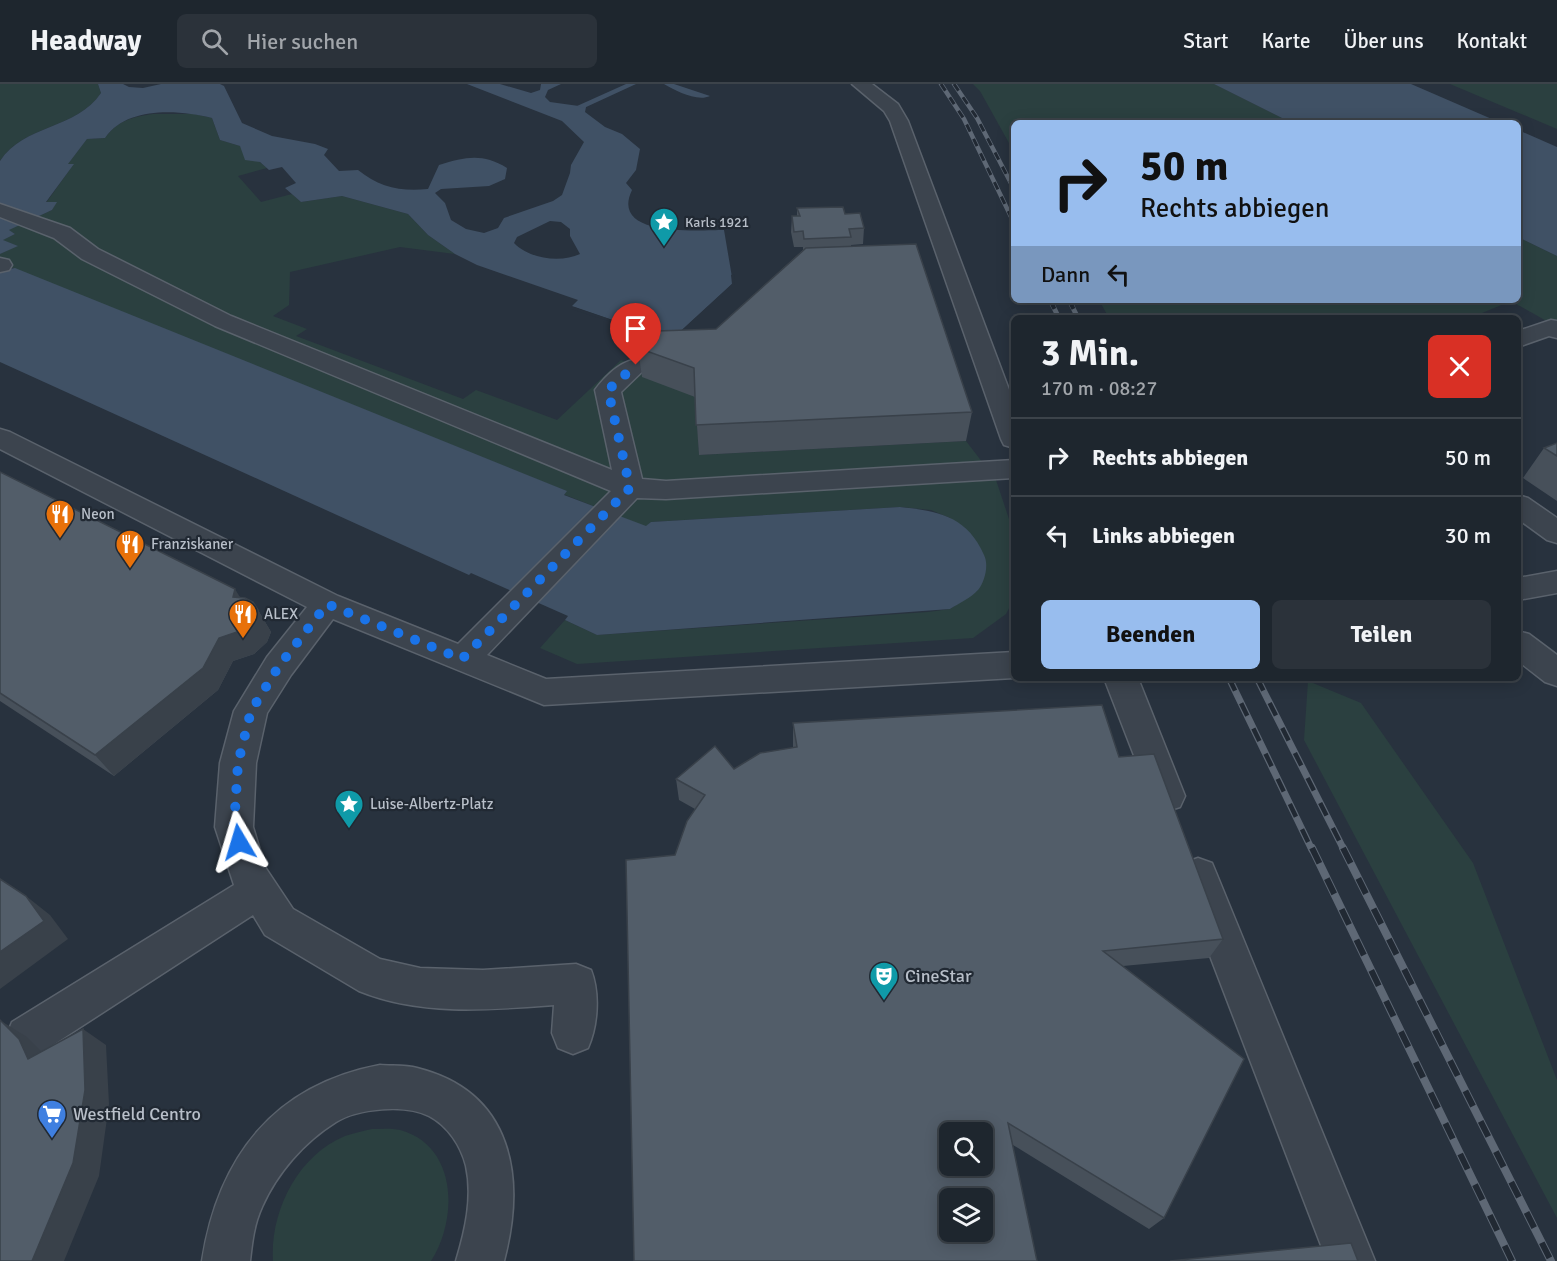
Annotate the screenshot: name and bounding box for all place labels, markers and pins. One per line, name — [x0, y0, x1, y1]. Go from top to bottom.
place icon: Karls 1921 — [648, 206, 680, 248]
place label: Karls 1921 — [685, 214, 749, 231]
pin — [610, 303, 661, 365]
restaurant icon: Neon — [44, 498, 76, 540]
place label: Neon — [81, 505, 115, 523]
restaurant icon: Franziskaner — [114, 528, 146, 570]
place label: Franziskaner — [151, 535, 234, 553]
restaurant icon: ALEX — [227, 598, 259, 640]
place label: ALEX — [264, 605, 298, 623]
place icon: Luise-Albertz-Platz — [333, 788, 365, 830]
place label: Luise-Albertz-Platz — [370, 795, 494, 813]
theatre icon: CineStar — [868, 960, 900, 1002]
place label: CineStar — [905, 965, 972, 987]
supermarket icon: Westfield Centro — [36, 1098, 68, 1140]
place label: Westfield Centro — [73, 1103, 201, 1125]

